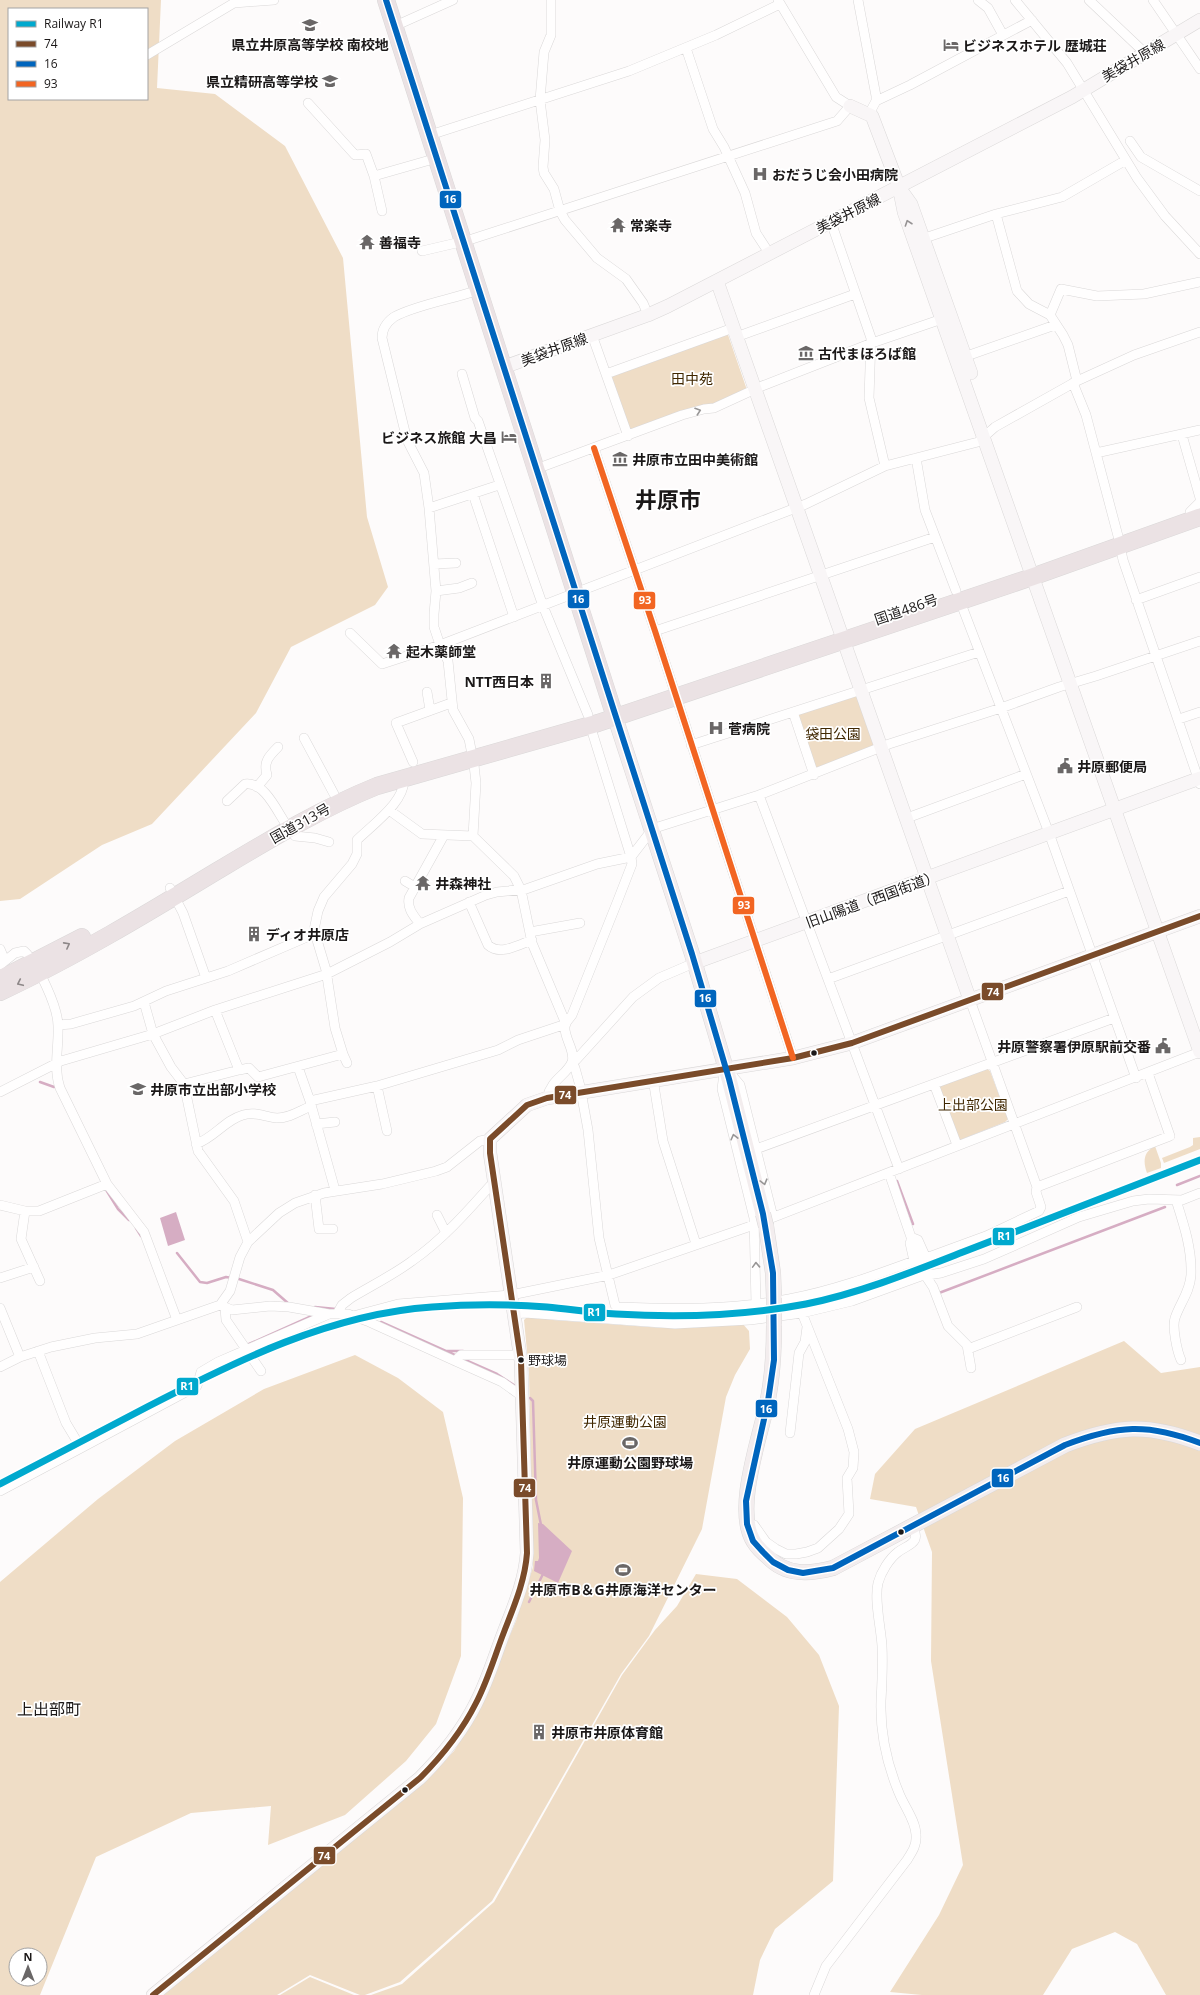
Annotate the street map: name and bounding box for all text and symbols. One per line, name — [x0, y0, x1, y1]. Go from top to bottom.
legend — [8, 8, 148, 100]
text: Railway R1 — [44, 15, 104, 32]
school or university icon: 県立井原高等学校 南校地 — [301, 16, 319, 34]
street label: 美袋井原線 — [1098, 34, 1168, 86]
text: 74 — [44, 35, 58, 52]
place label: 県立井原高等学校 南校地 — [231, 35, 389, 54]
hotel icon: ビジネスホテル 歴城荘 — [942, 36, 960, 54]
place label: ビジネスホテル 歴城荘 — [963, 36, 1107, 55]
text: 16 — [44, 55, 58, 72]
place label: 県立精研高等学校 — [206, 72, 318, 91]
school or university icon: 県立精研高等学校 — [321, 72, 339, 90]
text: 93 — [44, 75, 58, 92]
hospital icon: おだうじ会小田病院 — [751, 165, 769, 183]
place label: おだうじ会小田病院 — [772, 165, 898, 184]
street label: 美袋井原線 — [813, 189, 883, 237]
line badge: 16 — [439, 190, 462, 209]
text: 16 — [444, 191, 456, 206]
temple icon: 常楽寺 — [609, 216, 627, 234]
place label: 常楽寺 — [630, 216, 672, 235]
one-way arrow — [904, 220, 912, 227]
temple icon: 善福寺 — [358, 233, 376, 251]
place label: 善福寺 — [379, 233, 421, 252]
street label: 美袋井原線 — [518, 328, 590, 370]
museum icon: 古代まほろば館 — [797, 344, 815, 362]
place label: 古代まほろば館 — [818, 344, 916, 363]
park label: 田中苑 — [671, 369, 713, 388]
one-way arrow — [694, 407, 701, 416]
place label: ビジネス旅館 大昌 — [381, 428, 497, 447]
hotel icon: ビジネス旅館 大昌 — [500, 428, 518, 446]
museum icon: 井原市立田中美術館 — [611, 450, 629, 468]
place label: 井原市立田中美術館 — [632, 450, 758, 469]
district label: 井原市 — [635, 484, 701, 514]
line badge: 16 — [567, 589, 590, 609]
street label: 国道486号 — [872, 589, 940, 629]
text: 16 — [572, 591, 584, 606]
line badge: 93 — [633, 591, 656, 610]
text: 93 — [639, 592, 651, 607]
temple icon: 起木薬師堂 — [385, 642, 403, 660]
place label: 起木薬師堂 — [406, 642, 476, 661]
place label: NTT西日本 — [464, 672, 534, 691]
building icon: NTT西日本 — [537, 672, 555, 690]
hospital icon: 菅病院 — [707, 719, 725, 737]
place label: 菅病院 — [728, 719, 770, 738]
park label: 袋田公園 — [805, 724, 861, 743]
public building icon: 井原郵便局 — [1056, 757, 1074, 775]
place label: 井原郵便局 — [1077, 757, 1147, 776]
street label: 国道313号 — [267, 799, 333, 847]
street label: 旧山陽道（西国街道） — [803, 866, 941, 932]
temple icon: 井森神社 — [414, 874, 432, 892]
place label: 井森神社 — [435, 874, 491, 893]
line badge: 93 — [732, 896, 755, 915]
text: 93 — [738, 897, 750, 912]
building icon: ディオ井原店 — [245, 925, 263, 943]
place label: ディオ井原店 — [266, 925, 349, 944]
one-way arrow — [63, 942, 71, 949]
one-way arrow — [16, 978, 24, 986]
line badge: 74 — [981, 982, 1004, 1001]
text: 74 — [987, 984, 1000, 999]
line badge: 16 — [694, 989, 717, 1008]
text: 16 — [699, 990, 711, 1005]
place label: 井原警察署伊原駅前交番 — [997, 1037, 1151, 1056]
public building icon: 井原警察署伊原駅前交番 — [1154, 1037, 1172, 1055]
unlabelled marker — [809, 1048, 819, 1058]
school or university icon: 井原市立出部小学校 — [129, 1080, 147, 1098]
place label: 井原市立出部小学校 — [150, 1080, 276, 1099]
line badge: 74 — [554, 1085, 577, 1105]
text: 74 — [559, 1087, 572, 1102]
park label: 上出部公園 — [938, 1095, 1008, 1114]
one-way arrow — [730, 1134, 739, 1141]
one-way arrow — [760, 1179, 768, 1185]
line badge: R1 — [992, 1227, 1015, 1246]
text: R1 — [997, 1228, 1011, 1243]
one-way arrow — [752, 1262, 760, 1268]
line badge: R1 — [583, 1303, 606, 1322]
text: R1 — [587, 1304, 601, 1319]
place label: 野球場 — [528, 1351, 567, 1369]
marker: 野球場 — [516, 1355, 526, 1365]
line badge: R1 — [176, 1377, 199, 1396]
text: R1 — [180, 1378, 194, 1393]
line badge: 16 — [755, 1399, 778, 1418]
text: 16 — [760, 1401, 772, 1416]
park label: 井原運動公園 — [583, 1412, 667, 1431]
sports icon: 井原運動公園野球場 — [621, 1434, 639, 1452]
place label: 井原運動公園野球場 — [567, 1453, 693, 1472]
line badge: 16 — [991, 1468, 1014, 1488]
text: 16 — [997, 1470, 1009, 1485]
line badge: 74 — [513, 1478, 536, 1498]
text: 74 — [519, 1480, 532, 1495]
unlabelled marker — [896, 1527, 906, 1537]
sports icon: 井原市B＆G井原海洋センター — [614, 1561, 632, 1579]
place label: 井原市B＆G井原海洋センター — [529, 1580, 717, 1599]
district label: 上出部町 — [17, 1698, 81, 1720]
building icon: 井原市井原体育館 — [530, 1723, 548, 1741]
place label: 井原市井原体育館 — [551, 1723, 663, 1742]
unlabelled marker — [400, 1785, 410, 1795]
line badge: 74 — [313, 1846, 336, 1865]
text: 74 — [318, 1848, 331, 1863]
north arrow — [8, 1947, 48, 1987]
text: N — [24, 1949, 32, 1964]

